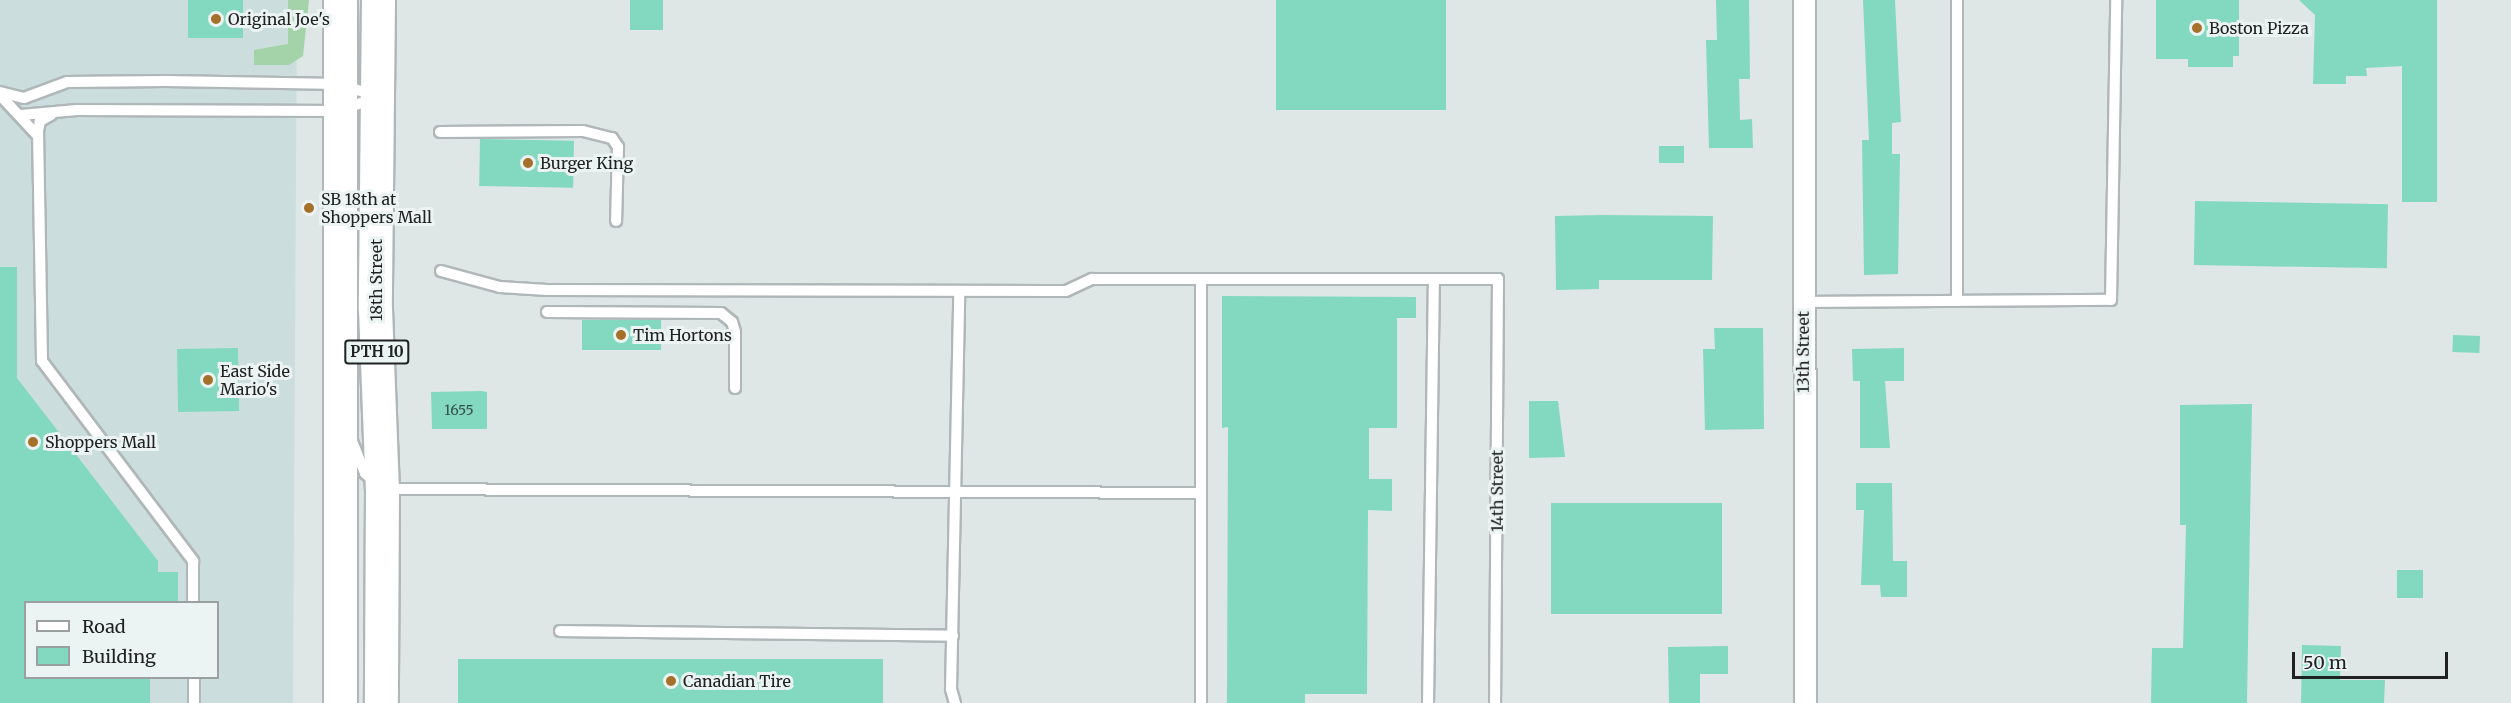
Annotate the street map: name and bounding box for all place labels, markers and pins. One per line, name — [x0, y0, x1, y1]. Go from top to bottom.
place label: Original Joe's — [228, 9, 330, 29]
marker: Original Joe's — [209, 12, 223, 26]
place label: Boston Pizza — [2209, 18, 2309, 38]
marker: Boston Pizza — [2190, 21, 2204, 35]
place label: Burger King — [540, 153, 633, 173]
marker: Burger King — [521, 156, 535, 170]
place label: SB 18th at Shoppers Mall — [321, 189, 432, 227]
marker: SB 18th at Shoppers Mall — [302, 201, 316, 215]
place label: Tim Hortons — [633, 325, 732, 345]
marker: Tim Hortons — [614, 328, 628, 342]
place label: East Side Mario's — [220, 361, 290, 399]
marker: East Side Mario's — [201, 373, 215, 387]
place label: Shoppers Mall — [45, 432, 156, 452]
marker: Shoppers Mall — [26, 435, 40, 449]
place label: Canadian Tire — [683, 671, 791, 691]
marker: Canadian Tire — [664, 674, 678, 688]

